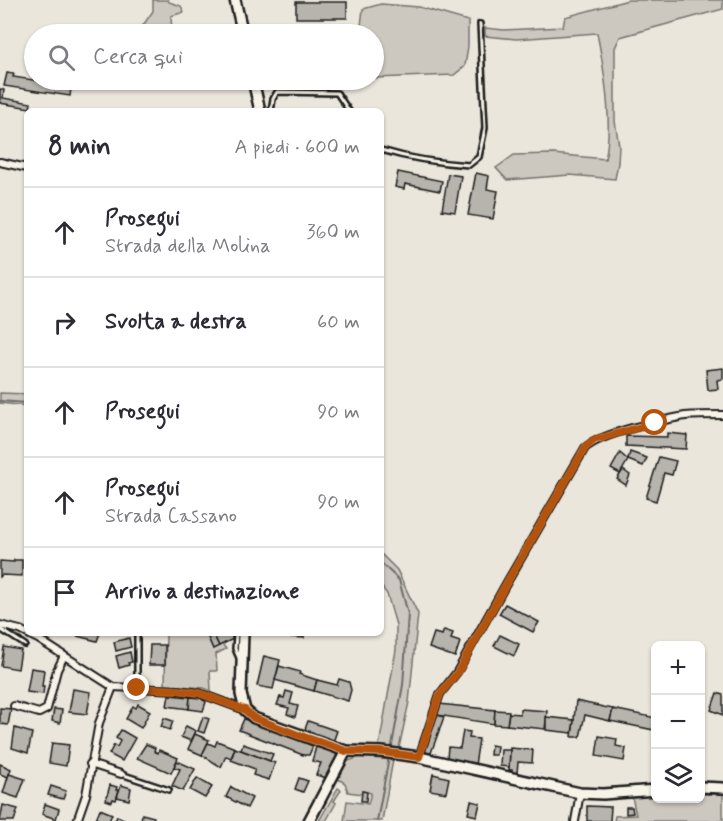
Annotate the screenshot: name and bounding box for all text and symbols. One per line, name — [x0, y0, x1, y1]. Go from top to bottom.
search box — [24, 24, 384, 90]
icon: search — [45, 41, 78, 74]
text: Cerca qui — [93, 43, 183, 71]
text: 8 min — [48, 130, 111, 164]
text: A piedi · 600 m — [234, 134, 360, 161]
text: Prosegui — [105, 205, 180, 233]
icon: ahead — [48, 216, 81, 249]
text: 360 m — [307, 219, 360, 246]
text: Strada della Molina — [105, 233, 270, 260]
icon: right — [48, 306, 81, 339]
text: Svolta a destra — [105, 308, 247, 336]
text: 60 m — [317, 309, 360, 336]
icon: ahead — [48, 396, 81, 429]
text: Prosegui — [105, 398, 180, 426]
text: 90 m — [317, 399, 360, 426]
route start — [641, 409, 667, 435]
text: Prosegui — [105, 475, 180, 503]
icon: ahead — [48, 486, 81, 519]
text: 90 m — [317, 489, 360, 516]
text: Strada Cassano — [105, 503, 237, 530]
icon: arrive — [48, 576, 81, 609]
text: Arrivo a destinazione — [105, 578, 299, 606]
map controls — [651, 641, 705, 803]
button: + — [651, 641, 705, 695]
route end — [123, 674, 149, 700]
button: − — [651, 695, 705, 749]
button: layers — [651, 749, 705, 803]

